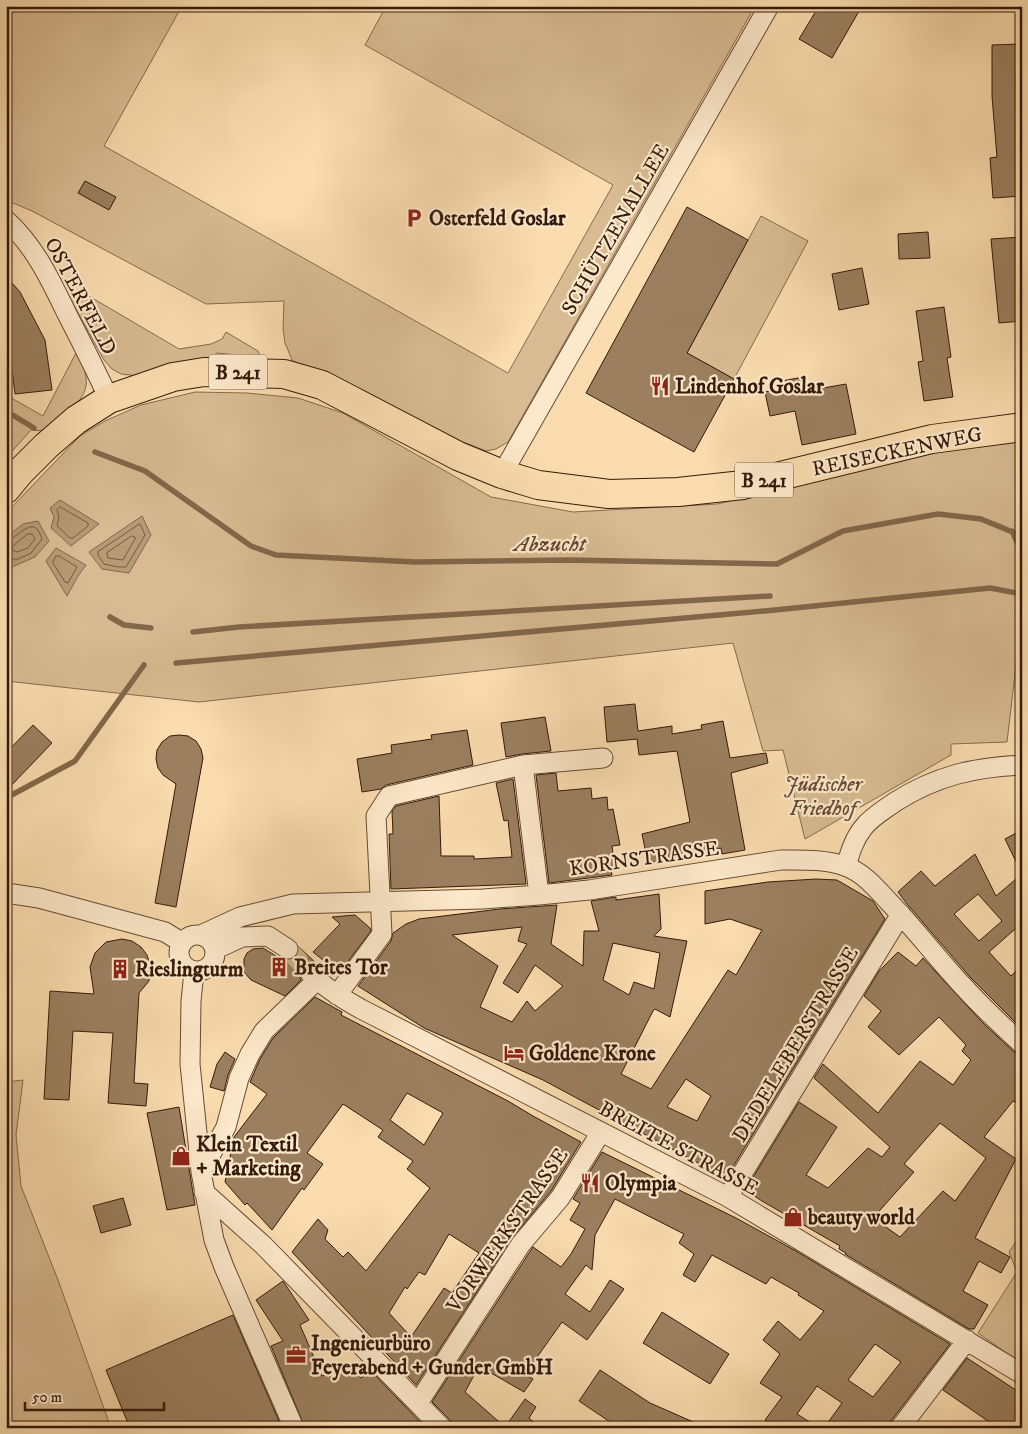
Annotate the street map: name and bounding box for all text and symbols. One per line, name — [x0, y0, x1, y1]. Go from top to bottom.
street label: SCHÜTZENALLEE — [555, 139, 676, 320]
place label: Osterfeld Goslar — [429, 206, 567, 232]
parking icon: Osterfeld Goslar — [403, 207, 425, 229]
street label: OSTERFELD — [38, 233, 122, 360]
road number: B 241 — [209, 354, 267, 390]
place label: Lindenhof Goslar — [675, 374, 825, 400]
restaurant icon: Lindenhof Goslar — [649, 375, 671, 397]
street label: REISECKENWEG — [810, 421, 985, 483]
road number: B 241 — [735, 462, 793, 498]
water label: Abzucht — [511, 531, 587, 558]
park label: Jüdischer Friedhof — [784, 772, 863, 822]
street label: KORNSTRASSE — [567, 836, 721, 882]
street label: DEDELEBERSTRASSE — [727, 942, 865, 1147]
place label: Breites Tor — [294, 955, 389, 981]
building icon: Breites Tor — [268, 956, 290, 978]
place label: Rieslingturm — [135, 957, 244, 983]
building icon: Rieslingturm — [109, 958, 131, 980]
place label: Goldene Krone — [529, 1041, 656, 1067]
hotel icon: Goldene Krone — [503, 1042, 525, 1064]
street label: BREITE STRASSE — [594, 1096, 763, 1202]
place label: Klein Textil + Marketing — [196, 1132, 301, 1182]
street label: VORWERKSTRASSE — [441, 1143, 574, 1319]
shop icon: Klein Textil + Marketing — [170, 1145, 192, 1167]
place label: Olympia — [605, 1171, 677, 1197]
restaurant icon: Olympia — [579, 1172, 601, 1194]
place label: beauty world — [807, 1205, 915, 1231]
shop icon: beauty world — [782, 1206, 804, 1228]
place label: Ingenieurbüro Feyerabend + Gunder GmbH — [311, 1331, 553, 1381]
office icon: Ingenieurbüro Feyerabend + Gunder GmbH — [285, 1344, 307, 1366]
scale bar — [25, 1379, 164, 1411]
text: 50 m — [32, 1388, 62, 1407]

